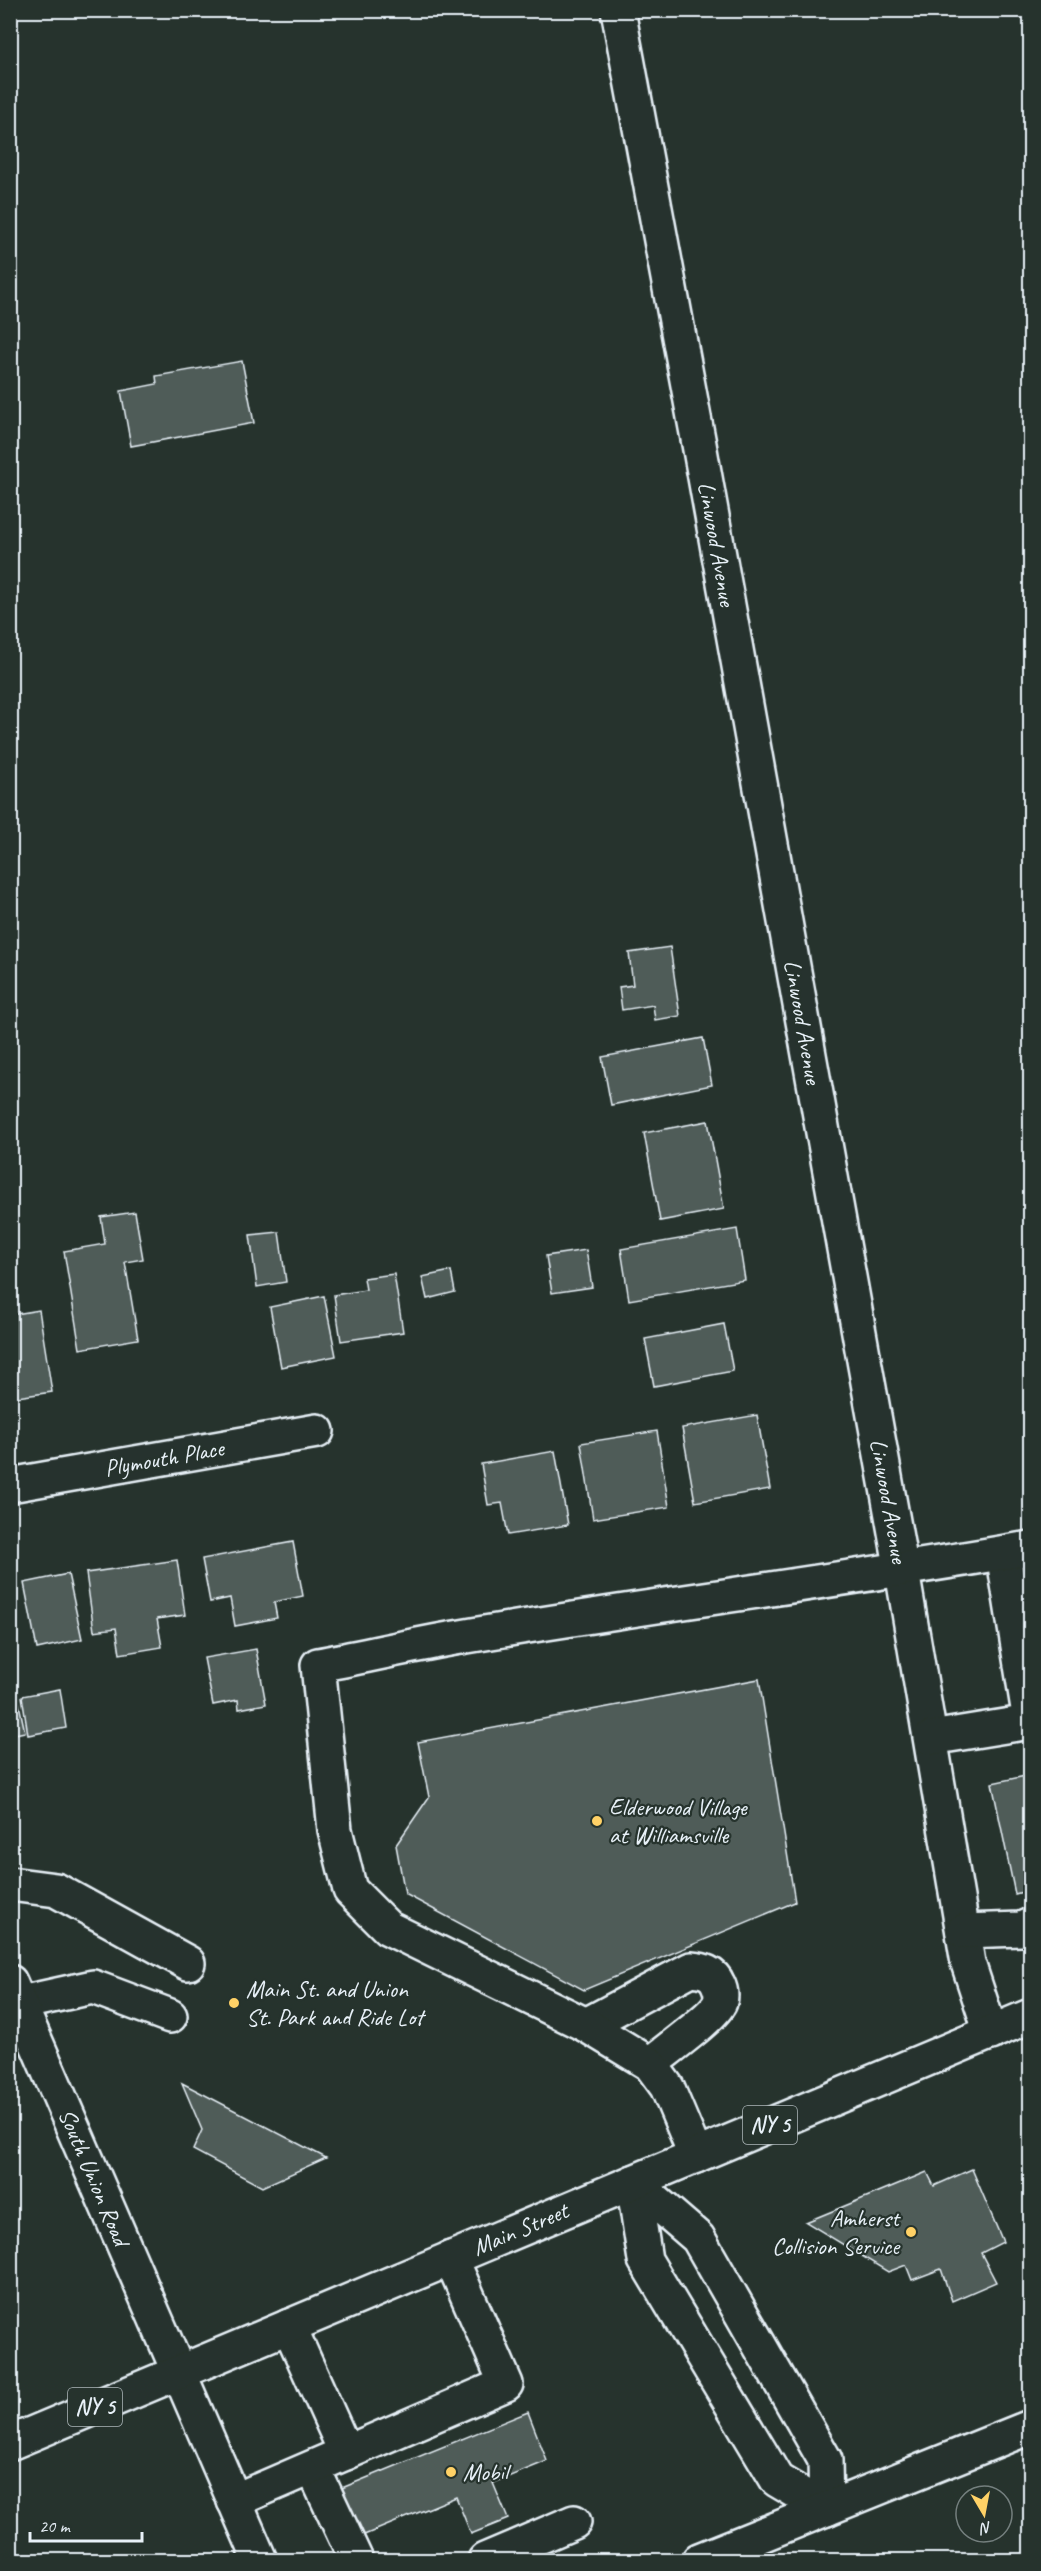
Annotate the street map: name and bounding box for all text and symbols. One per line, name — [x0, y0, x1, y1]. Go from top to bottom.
street label: Linwood Avenue — [691, 480, 743, 611]
street label: Linwood Avenue — [777, 958, 829, 1089]
street label: Plymouth Place — [102, 1432, 228, 1483]
street label: Linwood Avenue — [863, 1437, 915, 1568]
place label: Elderwood Village at Williamsville — [609, 1792, 749, 1850]
marker: Elderwood Village at Williamsville — [590, 1814, 604, 1828]
place label: Main St. and Union St. Park and Ride Lot — [246, 1974, 426, 2032]
marker: Main St. and Union St. Park and Ride Lot — [227, 1996, 241, 2010]
street label: South Union Road — [52, 2104, 138, 2253]
road number: NY 5 — [743, 2106, 797, 2144]
street label: Main Street — [468, 2195, 574, 2262]
place label: Amherst Collision Service — [772, 2203, 901, 2261]
marker: Amherst Collision Service — [904, 2225, 918, 2239]
road number: NY 5 — [68, 2388, 122, 2426]
place label: Mobil — [463, 2457, 512, 2487]
marker: Mobil — [444, 2465, 458, 2479]
north arrow — [954, 2484, 1014, 2544]
scale bar — [30, 2505, 142, 2543]
text: 20 m — [39, 2515, 72, 2537]
text: N — [977, 2517, 993, 2539]

